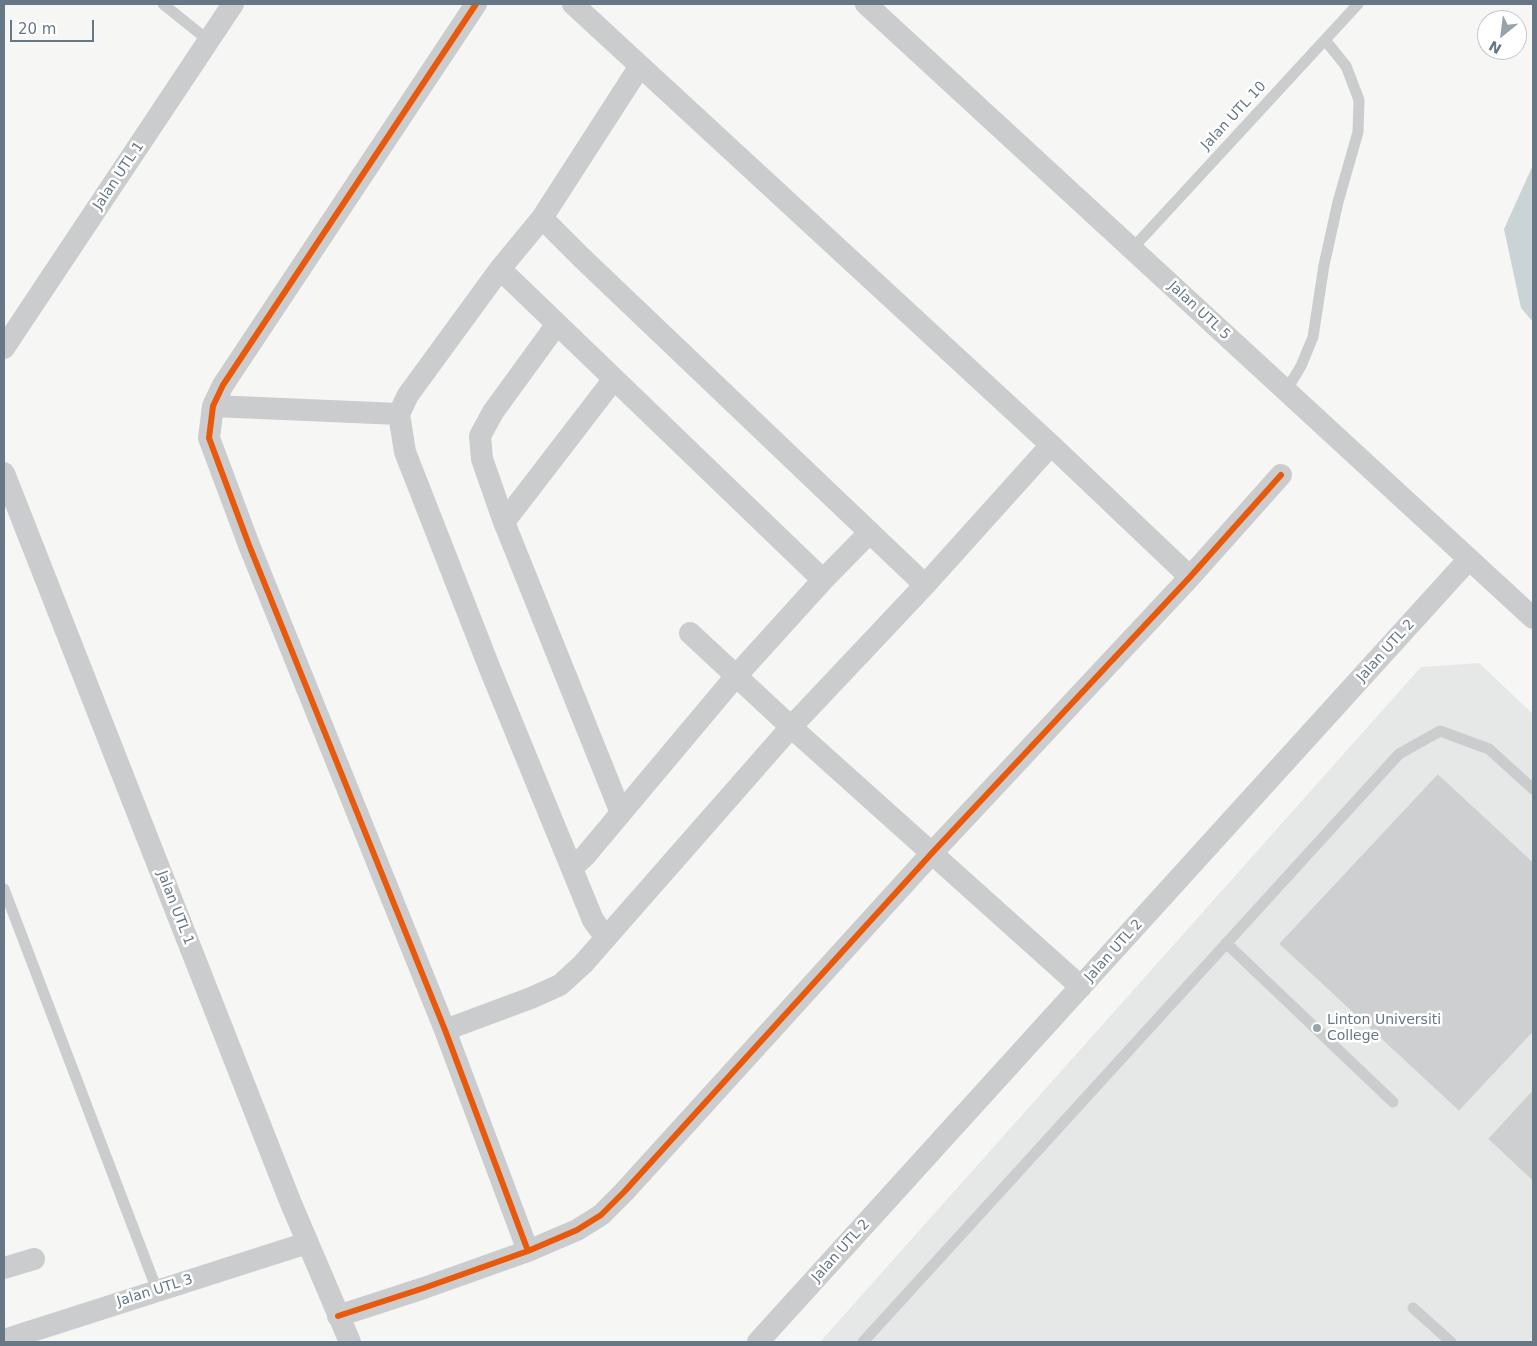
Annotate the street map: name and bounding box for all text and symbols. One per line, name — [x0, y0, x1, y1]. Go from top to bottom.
scale bar — [12, 10, 96, 42]
north arrow — [1477, 10, 1527, 60]
text: 20 m — [18, 20, 56, 38]
text: N — [1486, 37, 1504, 57]
street label: Jalan UTL 10 — [1198, 78, 1270, 154]
street label: Jalan UTL 1 — [90, 139, 148, 213]
street label: Jalan UTL 5 — [1165, 278, 1233, 344]
street label: Jalan UTL 2 — [1354, 616, 1418, 686]
street label: Jalan UTL 1 — [153, 868, 197, 948]
street label: Jalan UTL 2 — [1082, 916, 1146, 986]
place label: Linton Universiti College — [1327, 1012, 1441, 1044]
marker: Linton Universiti College — [1311, 1022, 1323, 1034]
street label: Jalan UTL 2 — [809, 1216, 873, 1286]
street label: Jalan UTL 3 — [115, 1271, 195, 1311]

